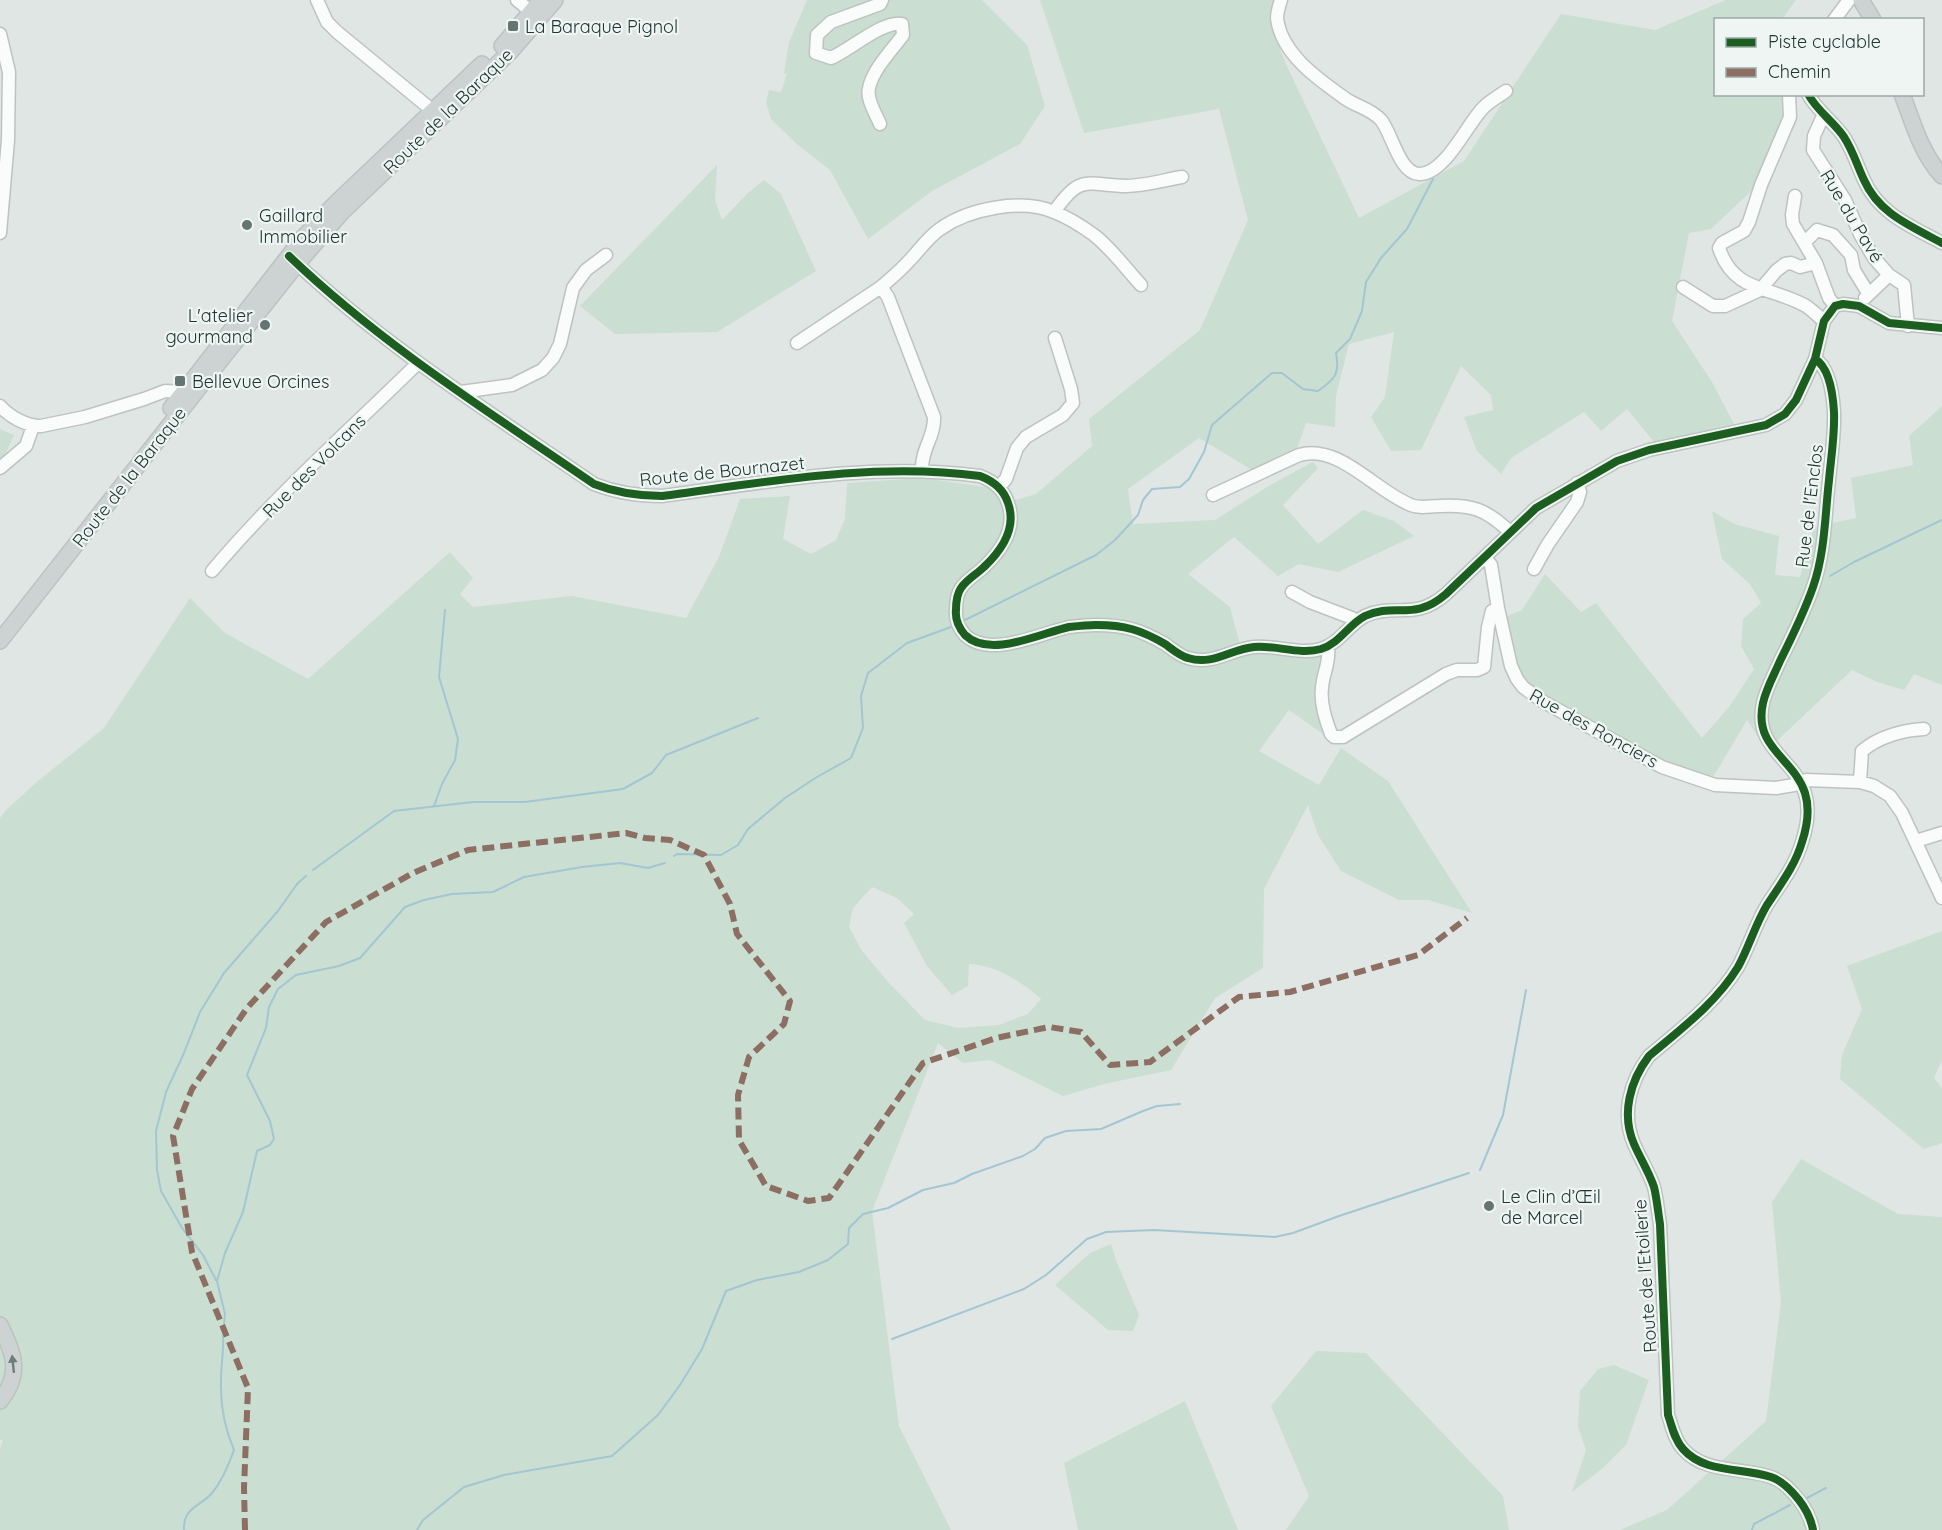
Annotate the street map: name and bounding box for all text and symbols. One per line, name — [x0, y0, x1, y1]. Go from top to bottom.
place label: La Baraque Pignol — [525, 15, 678, 38]
legend — [1714, 18, 1924, 96]
marker: La Baraque Pignol — [506, 19, 520, 33]
text: Piste cyclable — [1768, 30, 1881, 53]
street label: Route de la Baraque — [378, 43, 518, 179]
text: Chemin — [1768, 60, 1831, 83]
street label: Rue du Pavé — [1815, 165, 1889, 267]
place label: Gaillard Immobilier — [259, 204, 347, 248]
marker: Gaillard Immobilier — [240, 218, 254, 232]
place label: L'atelier gourmand — [165, 304, 253, 348]
marker: L'atelier gourmand — [258, 318, 272, 332]
place label: Bellevue Orcines — [192, 370, 329, 393]
marker: Bellevue Orcines — [173, 374, 187, 388]
street label: Route de la Baraque — [67, 402, 191, 552]
street label: Rue des Volcans — [257, 409, 371, 523]
street label: Rue de l'Enclos — [1790, 443, 1828, 569]
street label: Route de Bournazet — [638, 451, 806, 491]
street label: Rue des Ronciers — [1526, 683, 1662, 773]
place label: Le Clin d’Œil de Marcel — [1501, 1185, 1601, 1229]
street label: Route de l'Etoilerie — [1628, 1198, 1662, 1354]
marker: Le Clin d’Œil de Marcel — [1482, 1199, 1496, 1213]
one-way arrow — [8, 1354, 18, 1373]

